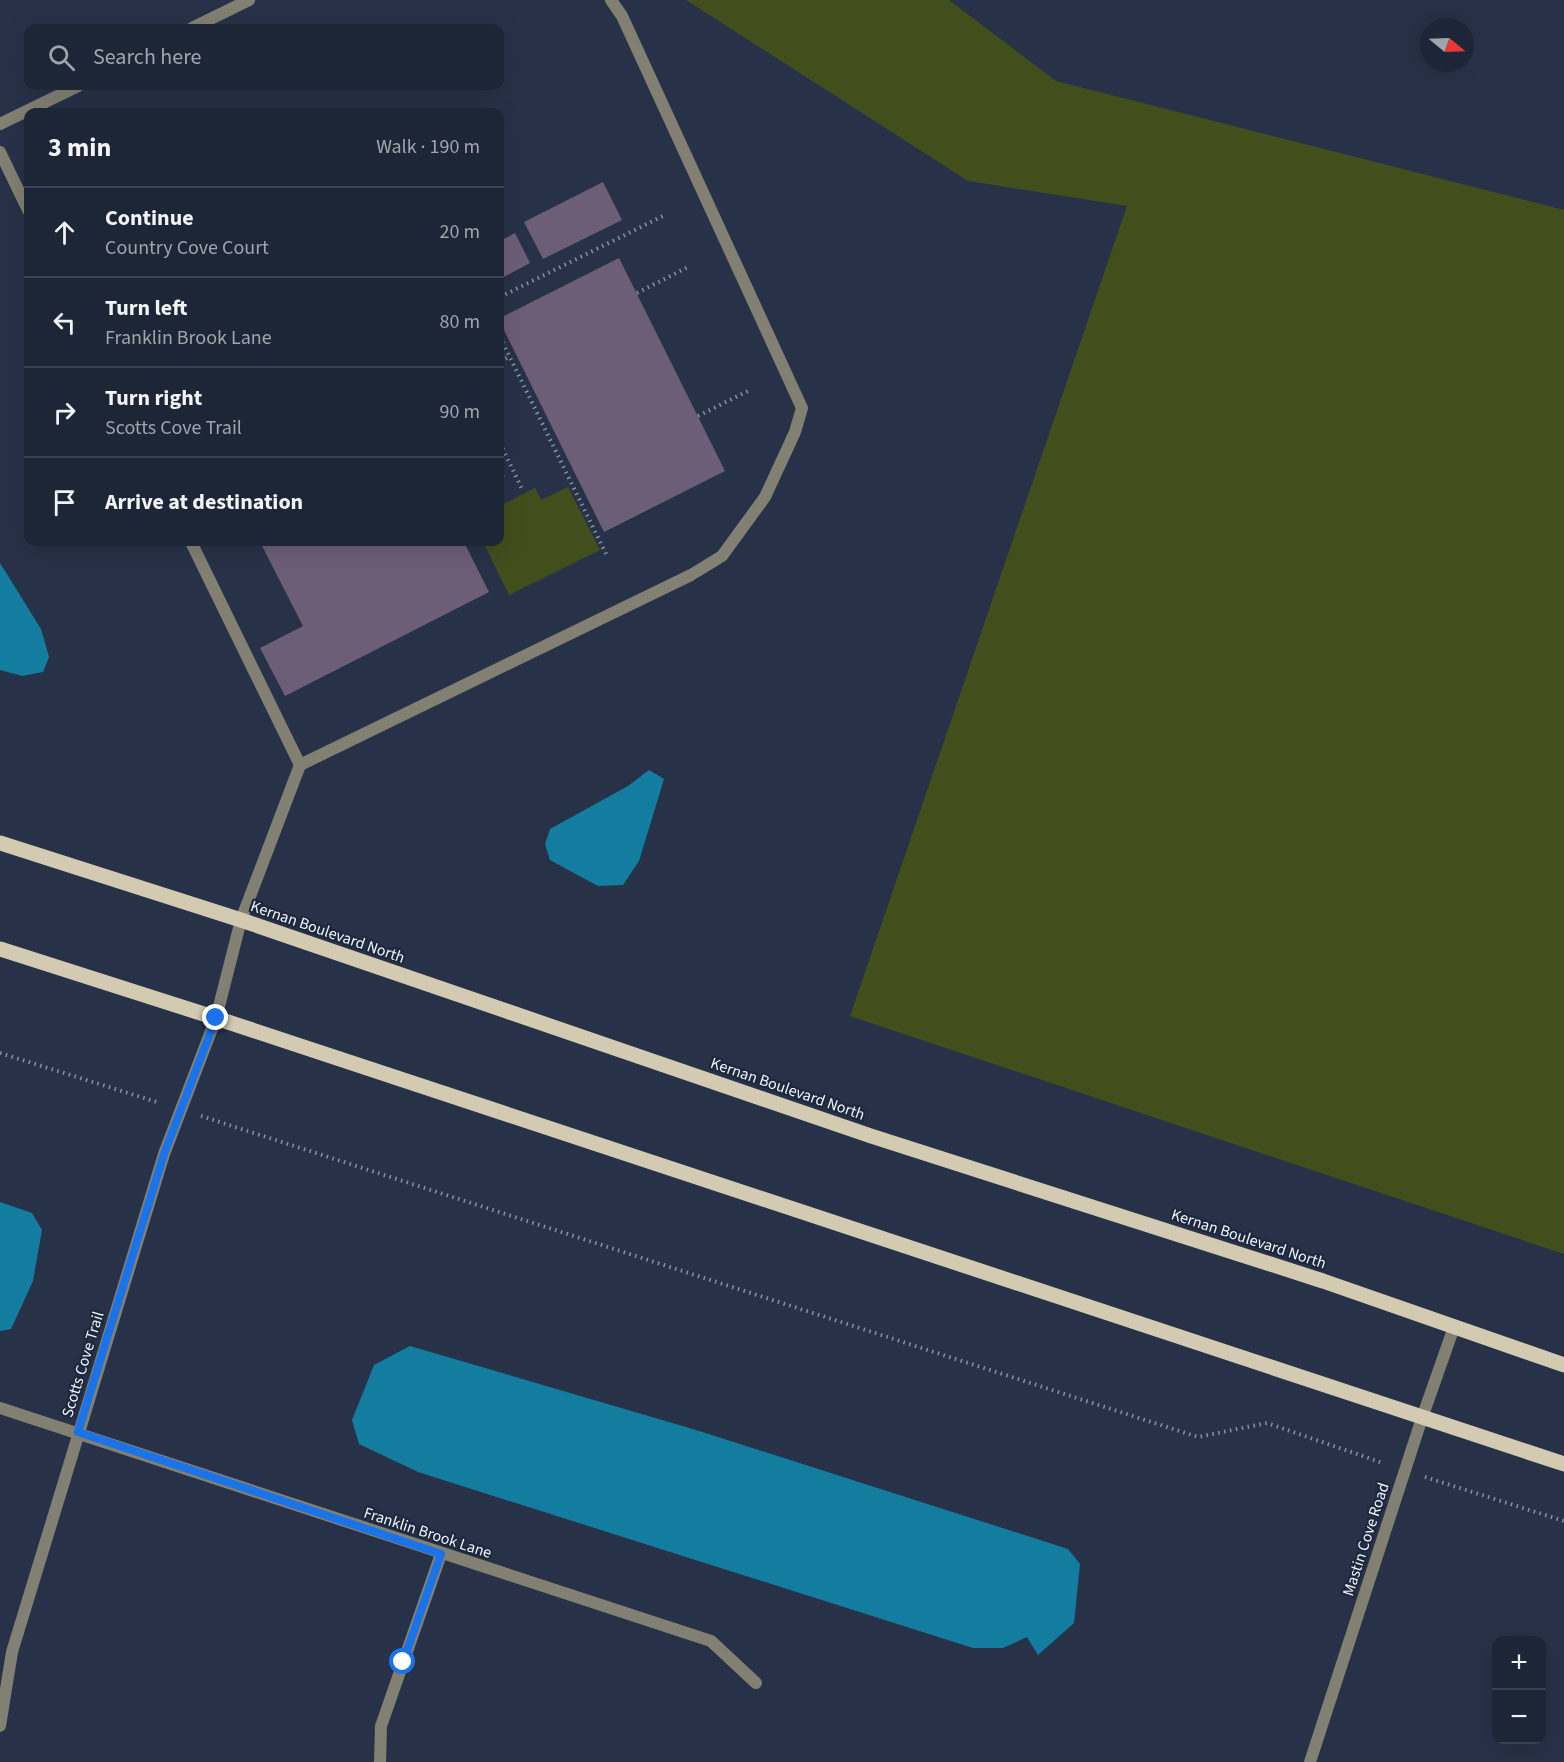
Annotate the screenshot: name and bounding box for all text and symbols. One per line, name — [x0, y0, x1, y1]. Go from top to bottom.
north arrow — [1420, 18, 1474, 72]
search box — [24, 24, 504, 90]
icon: search — [45, 41, 78, 74]
text: Search here — [93, 41, 201, 73]
text: 3 min — [48, 129, 111, 166]
text: Walk · 190 m — [376, 133, 480, 161]
text: Continue — [105, 202, 194, 234]
icon: ahead — [48, 216, 81, 249]
text: 20 m — [440, 218, 480, 246]
text: Country Cove Court — [105, 234, 269, 262]
text: Turn left — [105, 292, 187, 324]
icon: left — [48, 306, 81, 339]
text: 80 m — [440, 308, 480, 336]
text: Franklin Brook Lane — [105, 324, 272, 352]
text: Turn right — [105, 382, 202, 414]
icon: right — [48, 396, 81, 429]
text: 90 m — [440, 398, 480, 426]
text: Scotts Cove Trail — [105, 414, 242, 442]
icon: arrive — [48, 486, 81, 519]
text: Arrive at destination — [105, 486, 303, 518]
street label: Kernan Boulevard North — [248, 895, 408, 969]
route end — [202, 1004, 228, 1030]
street label: Kernan Boulevard North — [708, 1052, 868, 1126]
street label: Kernan Boulevard North — [1168, 1204, 1329, 1274]
street label: Scotts Cove Trail — [56, 1309, 109, 1420]
street label: Mastin Cove Road — [1337, 1480, 1395, 1599]
street label: Franklin Brook Lane — [361, 1502, 495, 1564]
map controls — [1492, 1636, 1546, 1744]
button: + — [1492, 1636, 1546, 1690]
route start — [389, 1648, 415, 1674]
button: − — [1492, 1690, 1546, 1744]

